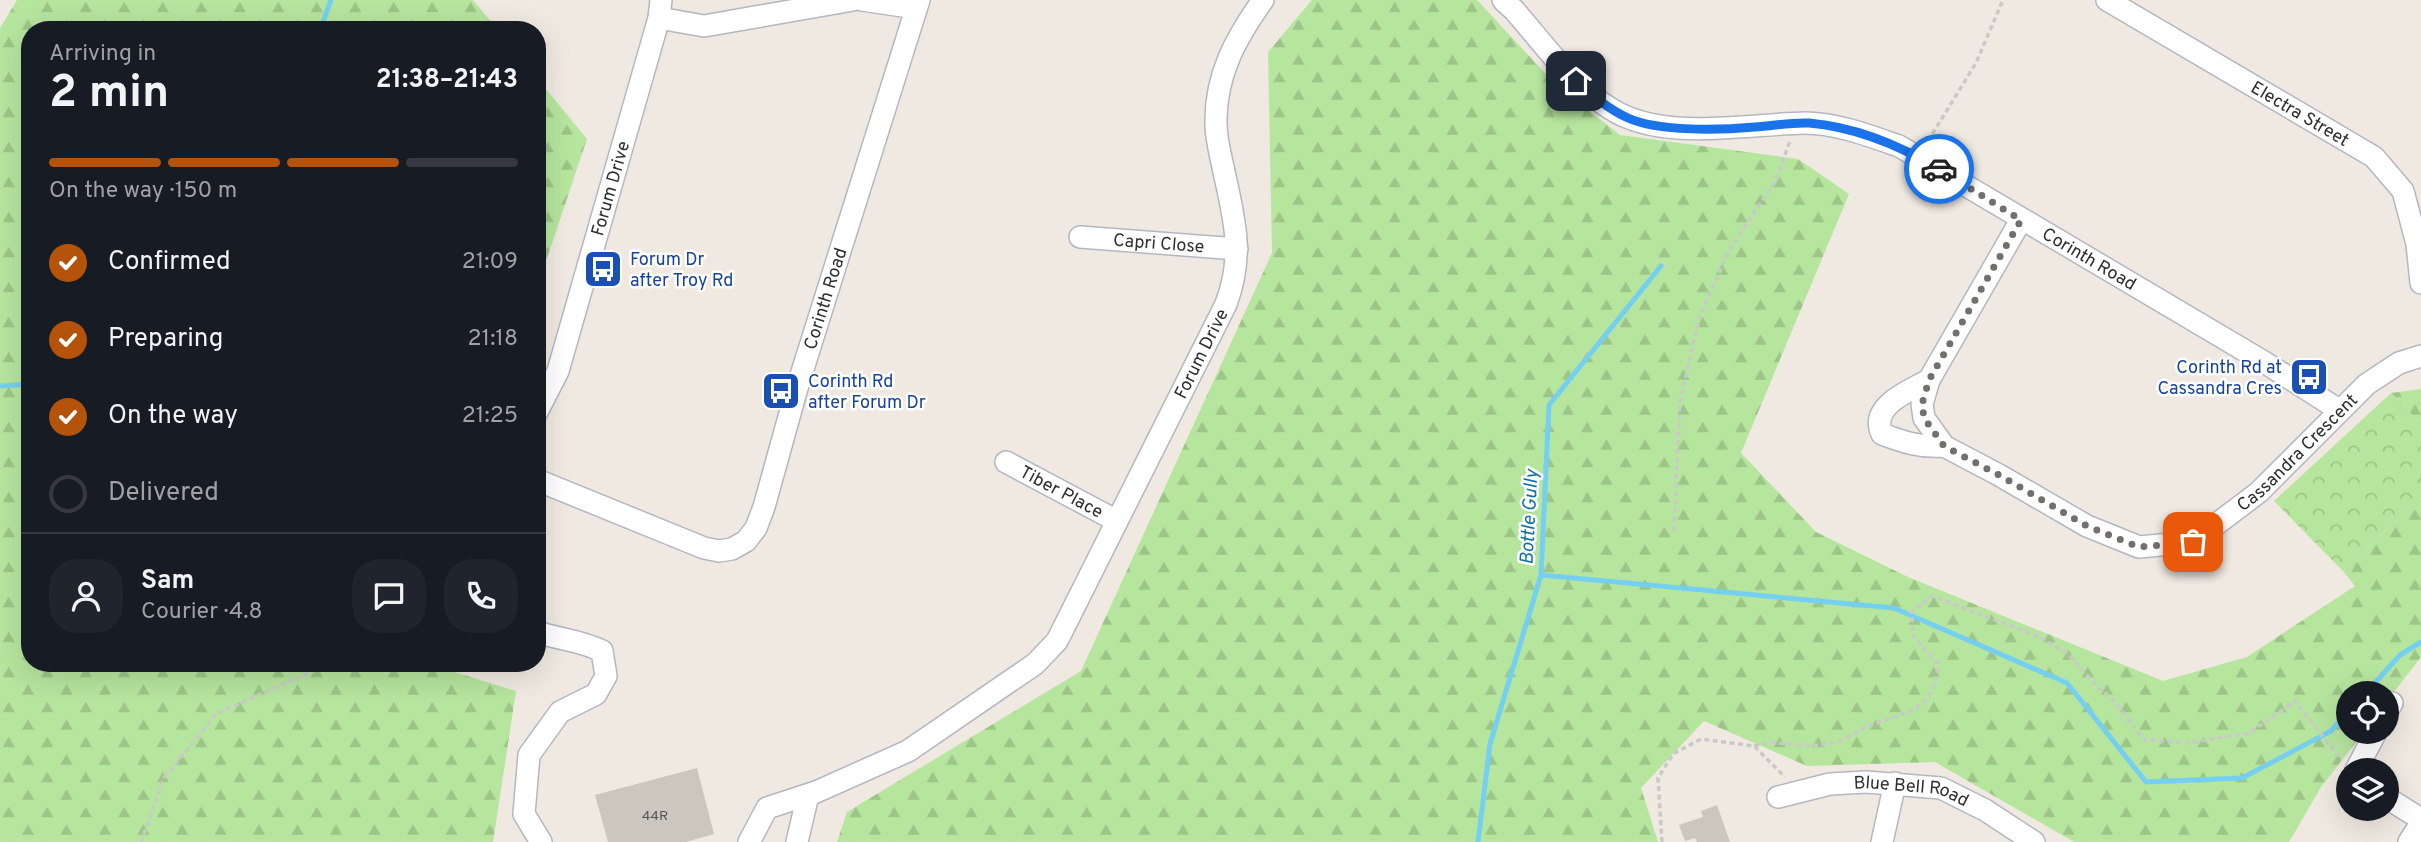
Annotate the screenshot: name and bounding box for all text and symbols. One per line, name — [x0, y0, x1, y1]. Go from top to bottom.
text: Arriving in — [49, 40, 156, 69]
pin — [1546, 51, 1606, 111]
icon: home — [1557, 62, 1595, 100]
text: 21:38–21:43 — [376, 64, 518, 97]
text: 2 min — [49, 65, 169, 124]
street label: Electra Street — [2246, 77, 2353, 153]
courier — [1904, 134, 1974, 204]
street label: Forum Drive — [587, 139, 636, 239]
icon: car — [1920, 150, 1958, 188]
text: On the way · 150 m — [49, 177, 237, 206]
street label: Corinth Road — [2037, 223, 2140, 297]
street label: Capri Close — [1112, 230, 1205, 259]
icon: check — [49, 244, 87, 282]
street label: Corinth Road — [800, 245, 853, 353]
text: Confirmed — [108, 246, 231, 279]
text: 21:09 — [462, 248, 518, 277]
bus stop icon: Forum Dr after Troy Rd — [582, 248, 624, 290]
place label: Forum Dr after Troy Rd — [630, 249, 733, 293]
street label: Forum Drive — [1170, 305, 1235, 403]
icon: check — [49, 321, 87, 359]
text: Preparing — [108, 323, 223, 356]
text: 21:18 — [468, 325, 518, 354]
bus stop icon: Corinth Rd at Cassandra Cres — [2288, 356, 2330, 398]
place label: Corinth Rd at Cassandra Cres — [2157, 357, 2282, 401]
bus stop icon: Corinth Rd after Forum Dr — [760, 370, 802, 412]
place label: Corinth Rd after Forum Dr — [808, 371, 926, 415]
street label: Cassandra Crescent — [2233, 389, 2364, 518]
icon: check — [49, 398, 87, 436]
text: On the way — [108, 400, 238, 433]
text: 21:25 — [462, 402, 518, 431]
street label: Tiber Place — [1015, 461, 1107, 524]
water label: Bottle Gully — [1516, 468, 1545, 565]
text: Delivered — [108, 477, 219, 510]
pin — [2163, 512, 2223, 572]
icon: bag — [2174, 523, 2212, 561]
button: person — [49, 559, 123, 633]
button: chat — [352, 559, 426, 633]
button: phone — [444, 559, 518, 633]
text: Sam — [141, 565, 194, 598]
text: Courier · 4.8 — [141, 598, 262, 627]
map controls — [2336, 681, 2399, 821]
button: locate — [2336, 681, 2399, 744]
button: layers — [2336, 758, 2399, 821]
street label: Blue Bell Road — [1853, 772, 1972, 813]
house number: 44R — [642, 808, 668, 825]

